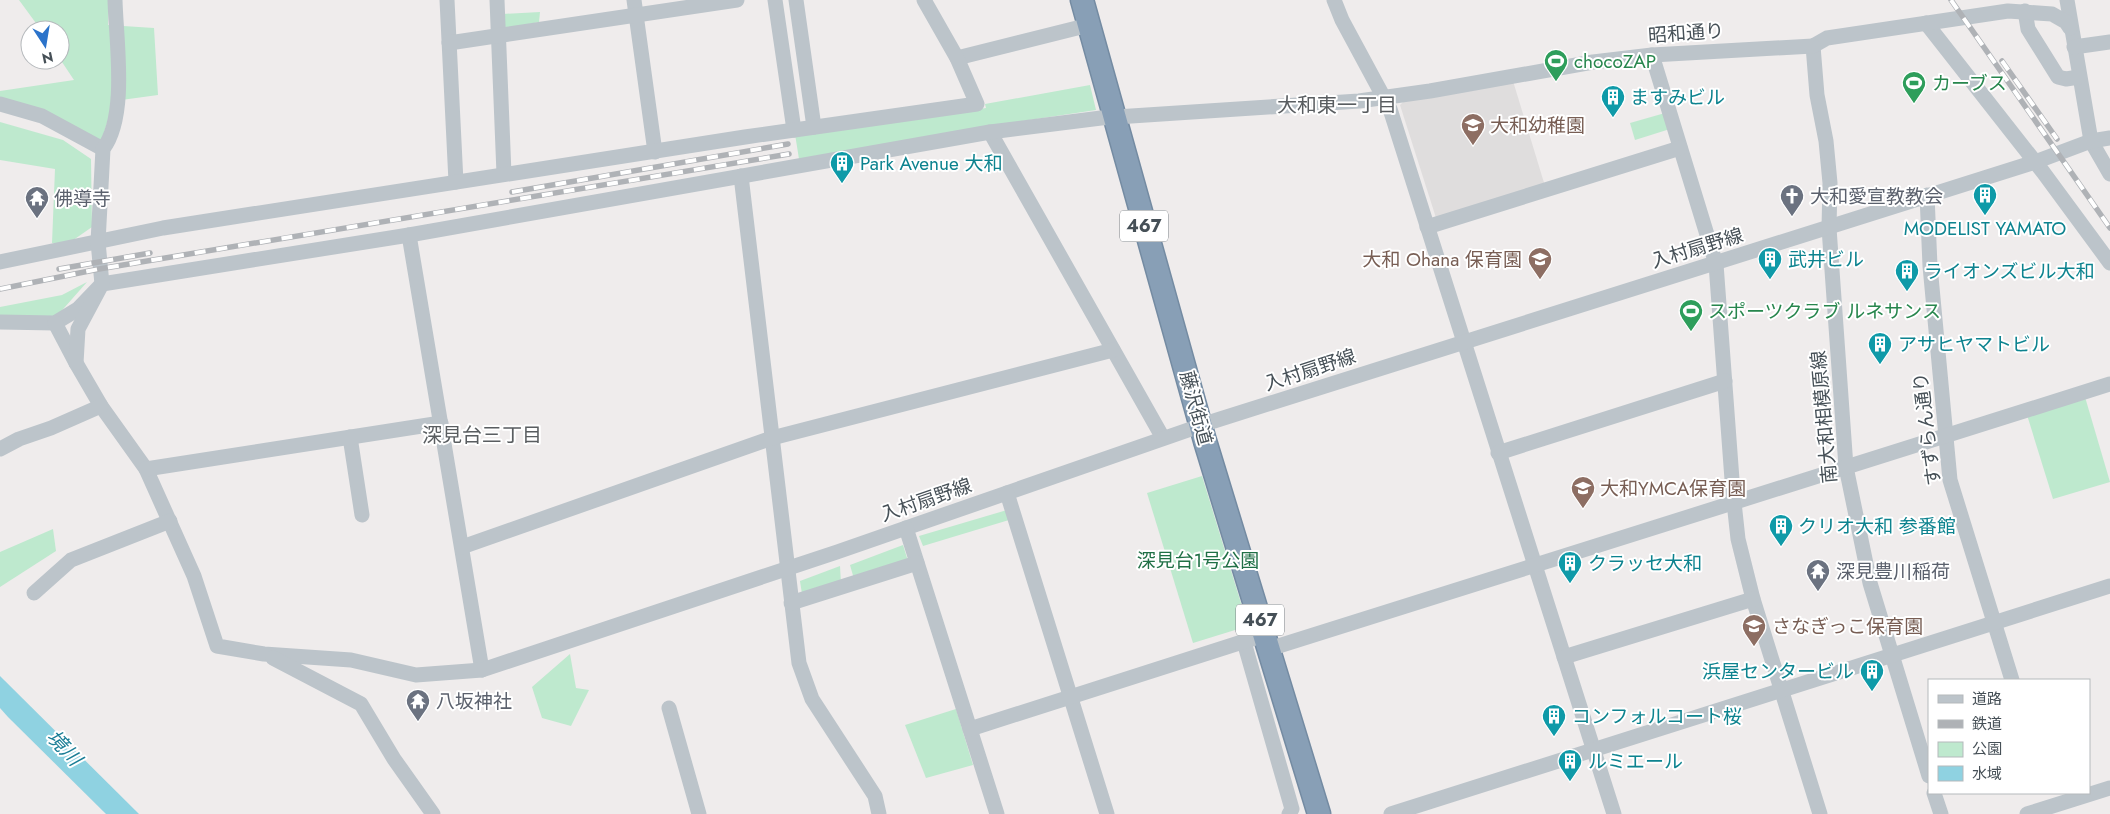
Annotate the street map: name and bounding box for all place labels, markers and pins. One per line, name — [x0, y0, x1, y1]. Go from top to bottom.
sports icon: chocoZAP — [1543, 48, 1569, 82]
place label: chocoZAP — [1574, 48, 1656, 75]
sports icon: カーブス — [1901, 70, 1927, 104]
place label: カーブス — [1932, 70, 2007, 97]
building icon: ますみビル — [1600, 84, 1626, 118]
place label: ますみビル — [1630, 84, 1725, 111]
school or university icon: 大和幼稚園 — [1460, 112, 1486, 146]
place label: 大和幼稚園 — [1490, 112, 1585, 139]
building icon: Park Avenue 大和 — [829, 150, 855, 184]
place label: Park Avenue 大和 — [860, 150, 1002, 177]
building icon: MODELIST YAMATO — [1972, 182, 1998, 216]
church icon: 大和愛宣教教会 — [1779, 183, 1805, 217]
place label: 大和愛宣教教会 — [1810, 183, 1943, 210]
temple icon: 佛導寺 — [24, 185, 50, 219]
place label: 佛導寺 — [54, 185, 111, 212]
place label: MODELIST YAMATO — [1904, 215, 2066, 242]
place label: 大和 Ohana 保育園 — [1362, 246, 1522, 273]
school or university icon: 大和 Ohana 保育園 — [1527, 246, 1553, 280]
building icon: 武井ビル — [1757, 246, 1783, 280]
place label: 武井ビル — [1788, 246, 1864, 273]
building icon: ライオンズビル大和 — [1894, 258, 1920, 292]
place label: ライオンズビル大和 — [1924, 258, 2095, 285]
sports icon: スポーツクラブ ルネサンス — [1678, 298, 1704, 332]
place label: スポーツクラブ ルネサンス — [1708, 298, 1941, 325]
building icon: アサヒヤマトビル — [1867, 331, 1893, 365]
place label: アサヒヤマトビル — [1898, 331, 2050, 358]
school or university icon: 大和YMCA保育園 — [1570, 475, 1596, 509]
place label: 大和YMCA保育園 — [1600, 475, 1746, 502]
building icon: クリオ大和 参番館 — [1768, 513, 1794, 547]
place label: クリオ大和 参番館 — [1798, 513, 1956, 540]
building icon: クラッセ大和 — [1557, 550, 1583, 584]
place label: クラッセ大和 — [1588, 550, 1702, 577]
temple icon: 深見豊川稲荷 — [1805, 558, 1831, 592]
place label: 深見豊川稲荷 — [1836, 558, 1950, 585]
school or university icon: さなぎっこ保育園 — [1741, 613, 1767, 647]
place label: さなぎっこ保育園 — [1772, 613, 1923, 640]
place label: 浜屋センタービル — [1702, 658, 1854, 685]
building icon: 浜屋センタービル — [1859, 658, 1885, 692]
temple icon: 八坂神社 — [405, 688, 431, 722]
place label: 八坂神社 — [436, 688, 512, 715]
building icon: コンフォルコート桜 — [1541, 703, 1567, 737]
place label: コンフォルコート桜 — [1572, 703, 1742, 730]
building icon: ルミエール — [1557, 748, 1583, 782]
place label: ルミエール — [1588, 748, 1683, 775]

